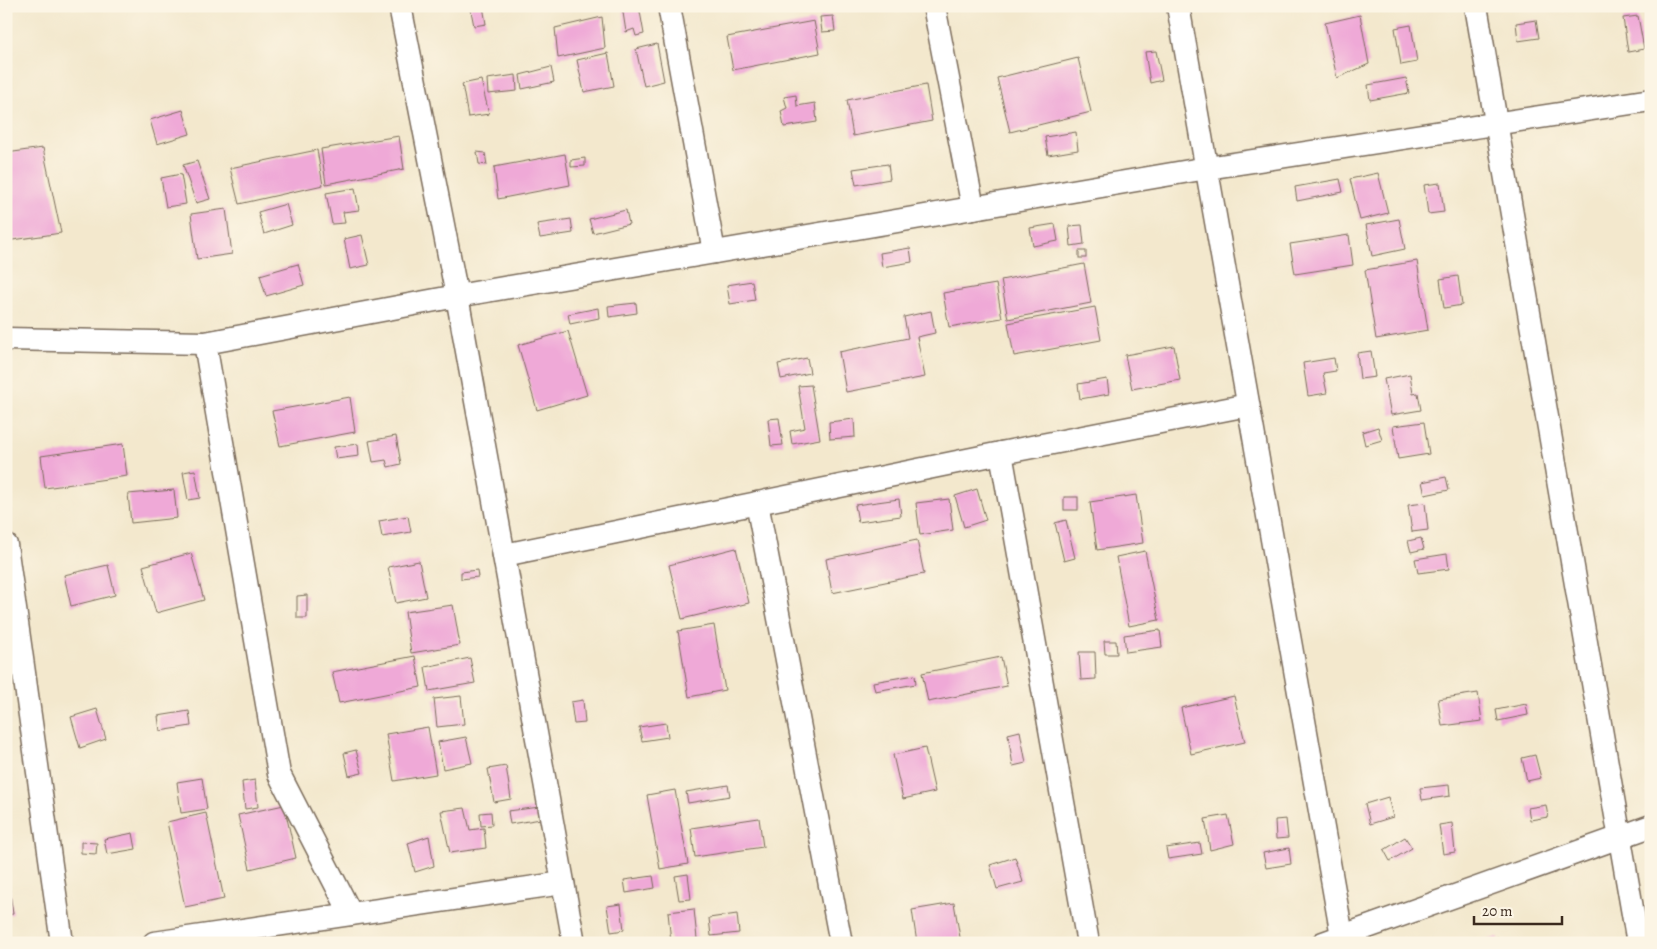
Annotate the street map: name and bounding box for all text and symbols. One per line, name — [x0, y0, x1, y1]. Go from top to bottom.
scale bar — [1474, 894, 1562, 926]
text: 20 m — [1482, 901, 1513, 921]

